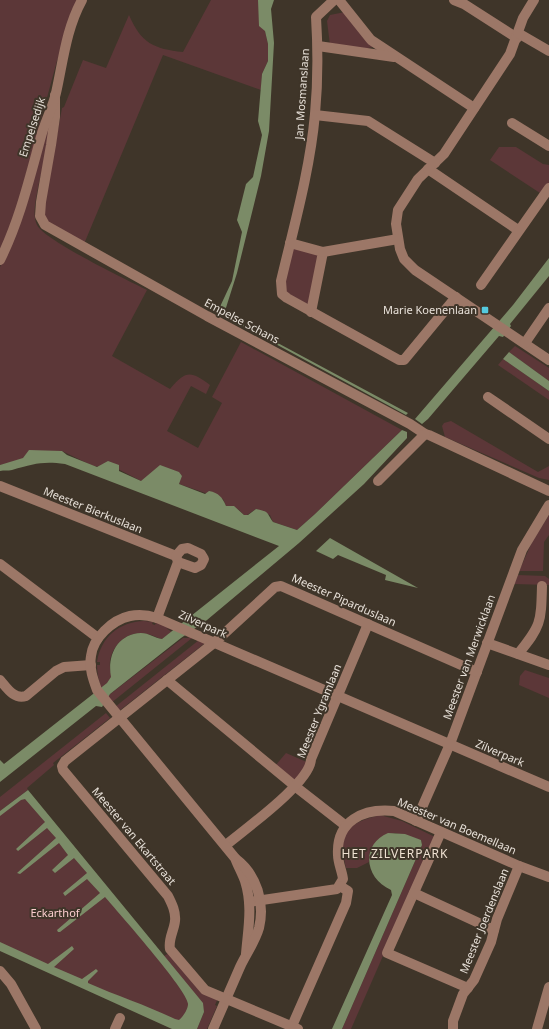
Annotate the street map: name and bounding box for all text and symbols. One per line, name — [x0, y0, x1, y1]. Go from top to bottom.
street label: Jan Mosmanslaan — [291, 48, 312, 141]
street label: Empelsedijk — [15, 95, 48, 159]
street label: Empelse Schans — [202, 294, 282, 347]
place label: Marie Koenenlaan — [383, 302, 477, 317]
marker: Marie Koenenlaan — [480, 305, 490, 315]
street label: Meester Bierkuslaan — [41, 483, 145, 536]
street label: Meester Piparduslaan — [290, 570, 399, 629]
street label: Meester van Merwicklaan — [439, 592, 498, 721]
street label: Zilverpark — [177, 606, 230, 641]
street label: Meester Ygramlaan — [293, 661, 344, 760]
street label: Zilverpark — [473, 736, 527, 770]
street label: Meester van Ekartstraat — [89, 784, 180, 888]
street label: Meester van Boemellaan — [395, 794, 519, 857]
district label: HET ZILVERPARK — [342, 845, 448, 862]
street label: Meester Joerdenslaan — [456, 866, 512, 976]
park label: Eckarthof — [30, 905, 81, 920]

